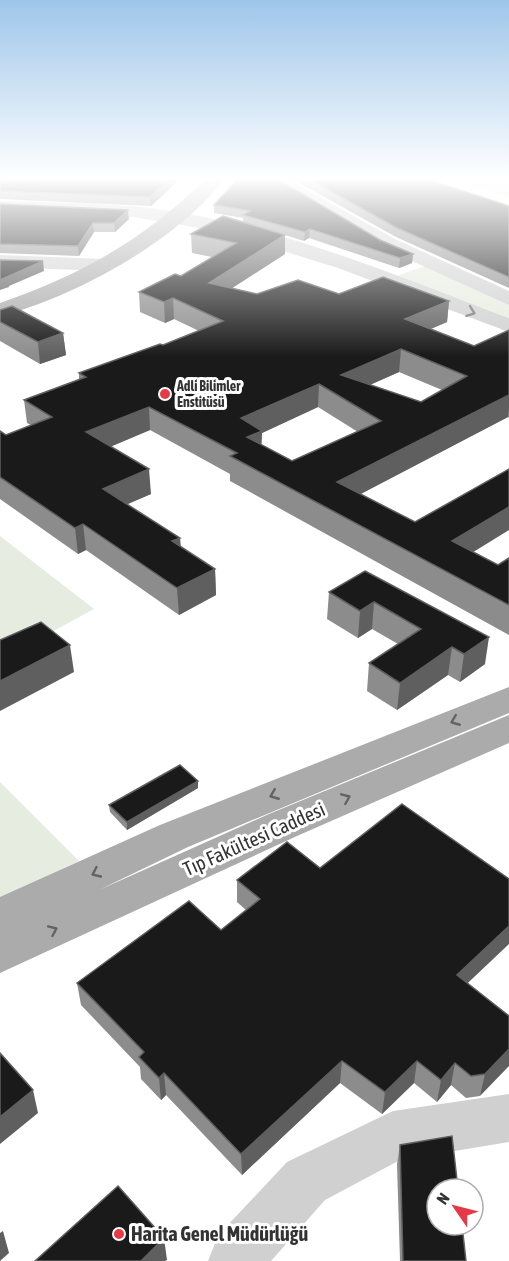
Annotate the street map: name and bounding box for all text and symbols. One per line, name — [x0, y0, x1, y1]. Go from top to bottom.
one-way arrow — [465, 304, 476, 317]
place label: Adli Bilimler Enstitüsü — [176, 378, 241, 410]
marker: Adli Bilimler Enstitüsü — [158, 387, 172, 401]
one-way arrow — [450, 714, 461, 727]
one-way arrow — [270, 788, 281, 800]
one-way arrow — [340, 793, 351, 805]
street label: Tıp Fakültesi Caddesi — [179, 797, 328, 880]
one-way arrow — [91, 866, 102, 878]
one-way arrow — [47, 925, 58, 937]
north arrow — [425, 1177, 485, 1237]
text: N — [433, 1189, 453, 1207]
place label: Harita Genel Müdürlüğü — [131, 1222, 308, 1245]
marker: Harita Genel Müdürlüğü — [112, 1227, 126, 1241]

